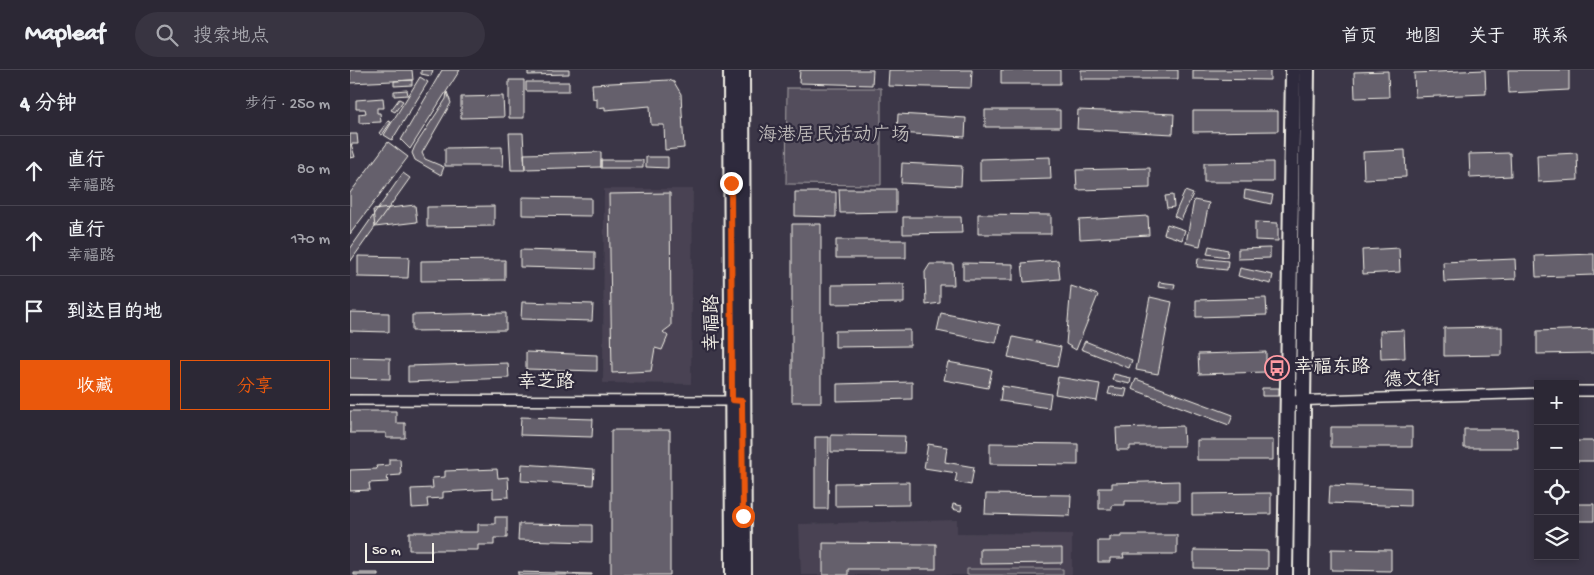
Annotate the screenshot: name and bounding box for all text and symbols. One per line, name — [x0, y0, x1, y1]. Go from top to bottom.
search box — [135, 12, 485, 57]
text: Mapleaf — [25, 20, 105, 49]
icon: search — [153, 21, 181, 49]
text: 搜索地点 — [193, 26, 269, 49]
text: 首页 — [1341, 27, 1377, 48]
text: 地图 — [1405, 27, 1441, 48]
text: 关于 — [1469, 27, 1505, 48]
text: 联系 — [1533, 27, 1569, 48]
text: 4 分钟 — [20, 93, 77, 118]
text: 步行 · 250 m — [245, 96, 330, 115]
park label: 海港居民活动广场 — [758, 124, 910, 148]
text: 直行 — [67, 150, 105, 173]
icon: ahead — [20, 157, 48, 185]
text: 80 m — [297, 161, 330, 180]
route end — [720, 172, 743, 195]
text: 幸福路 — [67, 178, 115, 197]
text: 直行 — [67, 220, 105, 243]
icon: ahead — [20, 227, 48, 255]
text: 170 m — [291, 231, 330, 250]
text: 幸福路 — [67, 248, 115, 267]
street label: 幸福路 — [701, 294, 725, 352]
icon: arrive — [20, 297, 48, 325]
text: 到达目的地 — [67, 302, 162, 325]
bus stop icon: 幸福东路 — [1264, 355, 1290, 381]
place label: 幸福东路 — [1294, 356, 1370, 380]
button: 收藏 — [20, 360, 170, 410]
button: 分享 — [180, 360, 330, 410]
street label: 德文街 — [1383, 368, 1441, 393]
street label: 幸芝路 — [517, 371, 575, 395]
map controls — [1534, 380, 1579, 560]
button: + — [1534, 380, 1579, 425]
button: − — [1534, 425, 1579, 470]
button: locate — [1534, 470, 1579, 515]
route start — [732, 505, 755, 528]
button: layers — [1534, 515, 1579, 560]
scale bar — [365, 540, 434, 563]
text: 50 m — [372, 543, 401, 560]

